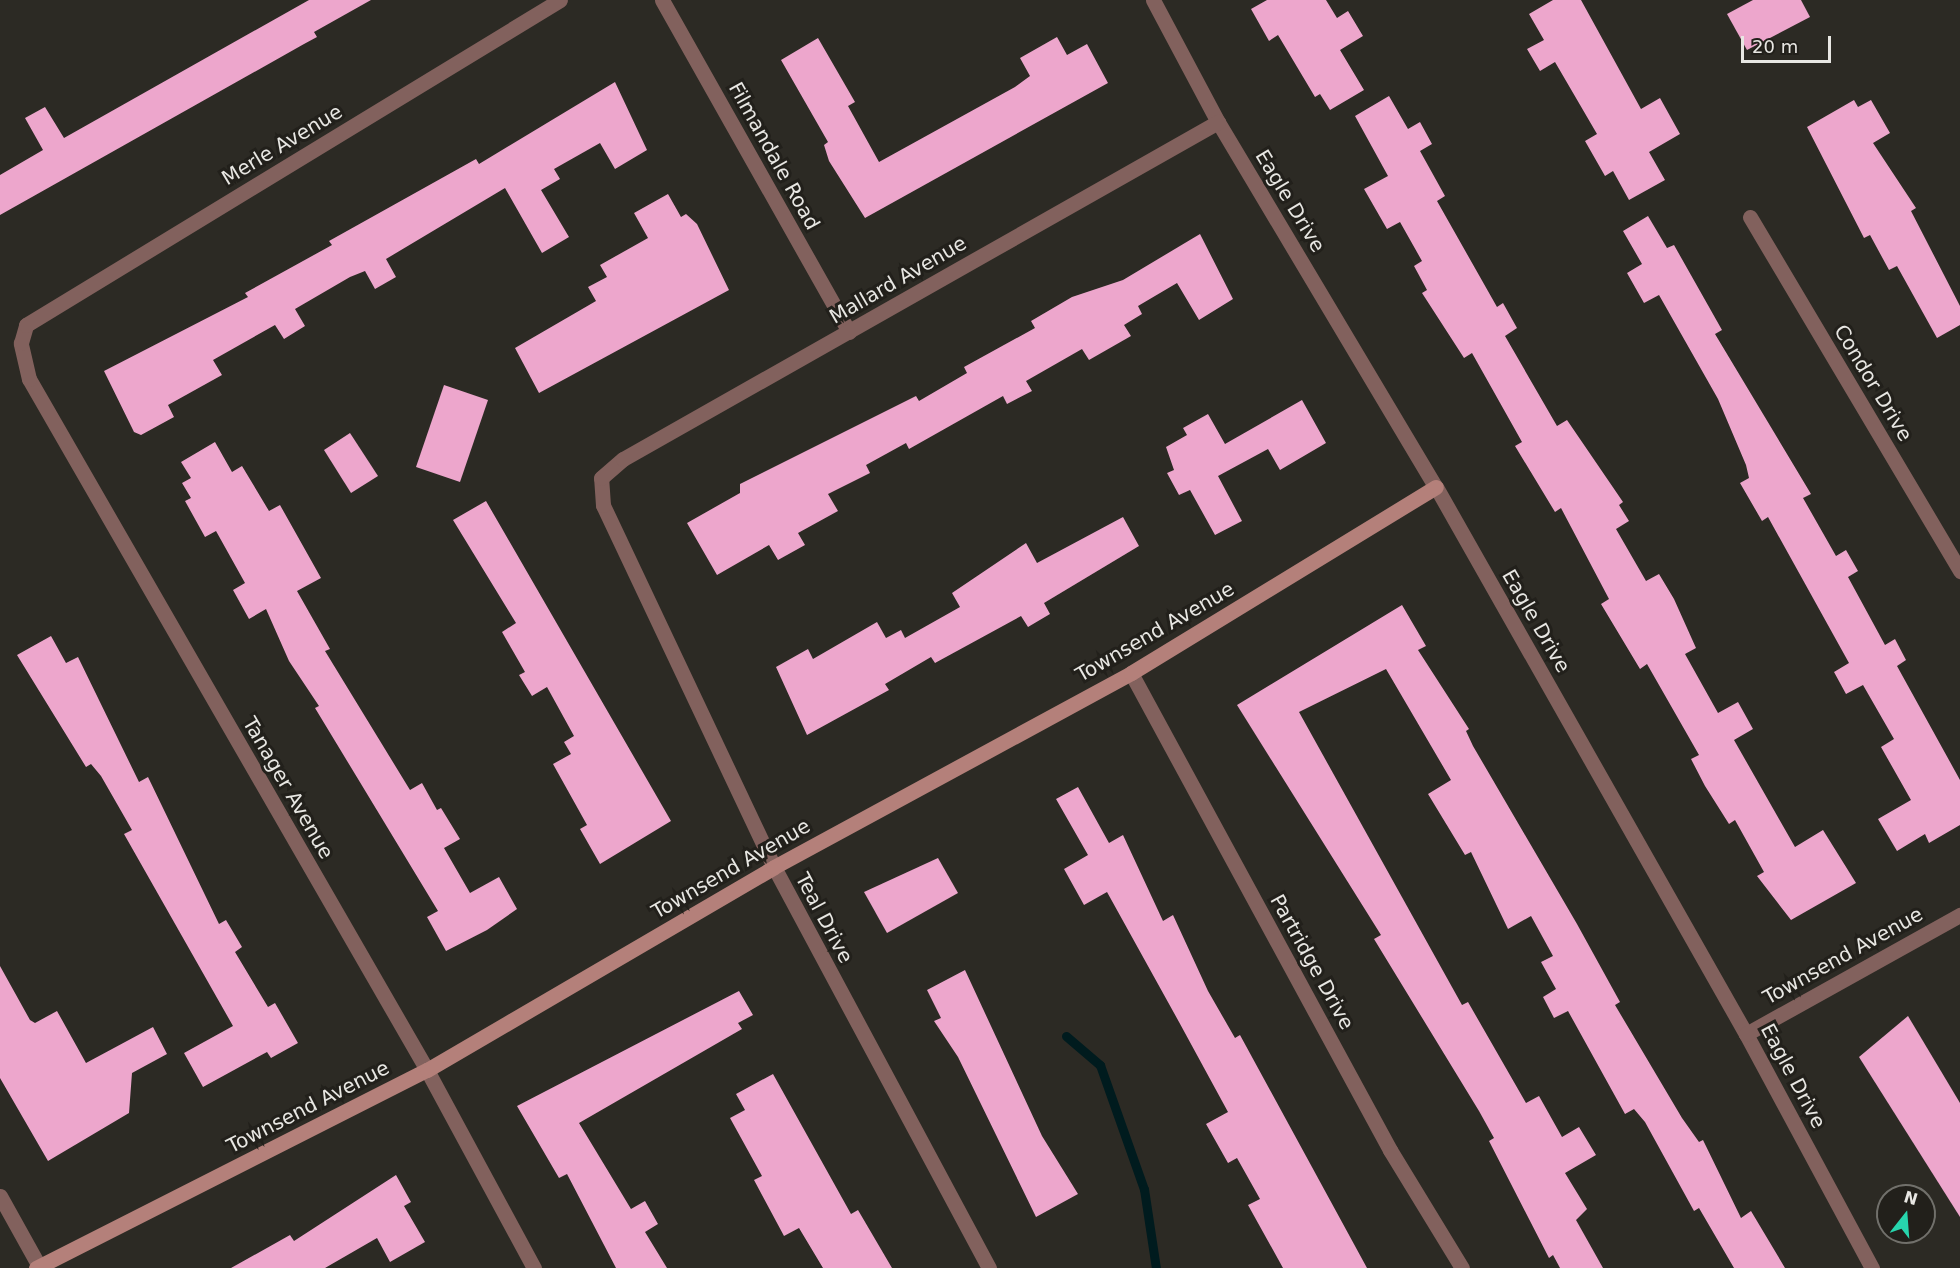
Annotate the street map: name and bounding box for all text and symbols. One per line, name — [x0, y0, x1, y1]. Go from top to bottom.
scale bar — [1744, 24, 1834, 62]
text: 20 m — [1752, 36, 1798, 57]
street label: Filmandale Road — [724, 78, 824, 234]
street label: Merle Avenue — [217, 100, 347, 190]
street label: Eagle Drive — [1250, 145, 1330, 257]
street label: Mallard Avenue — [825, 231, 971, 329]
street label: Condor Drive — [1829, 320, 1917, 446]
street label: Eagle Drive — [1497, 565, 1575, 677]
street label: Townsend Avenue — [1072, 577, 1238, 687]
street label: Tanager Avenue — [238, 713, 338, 863]
street label: Townsend Avenue — [648, 814, 814, 924]
street label: Teal Drive — [790, 869, 858, 967]
street label: Partridge Drive — [1265, 890, 1359, 1034]
street label: Townsend Avenue — [1759, 902, 1927, 1010]
street label: Eagle Drive — [1755, 1020, 1831, 1132]
street label: Townsend Avenue — [223, 1056, 393, 1158]
north arrow — [1876, 1184, 1936, 1244]
text: N — [1902, 1187, 1920, 1209]

